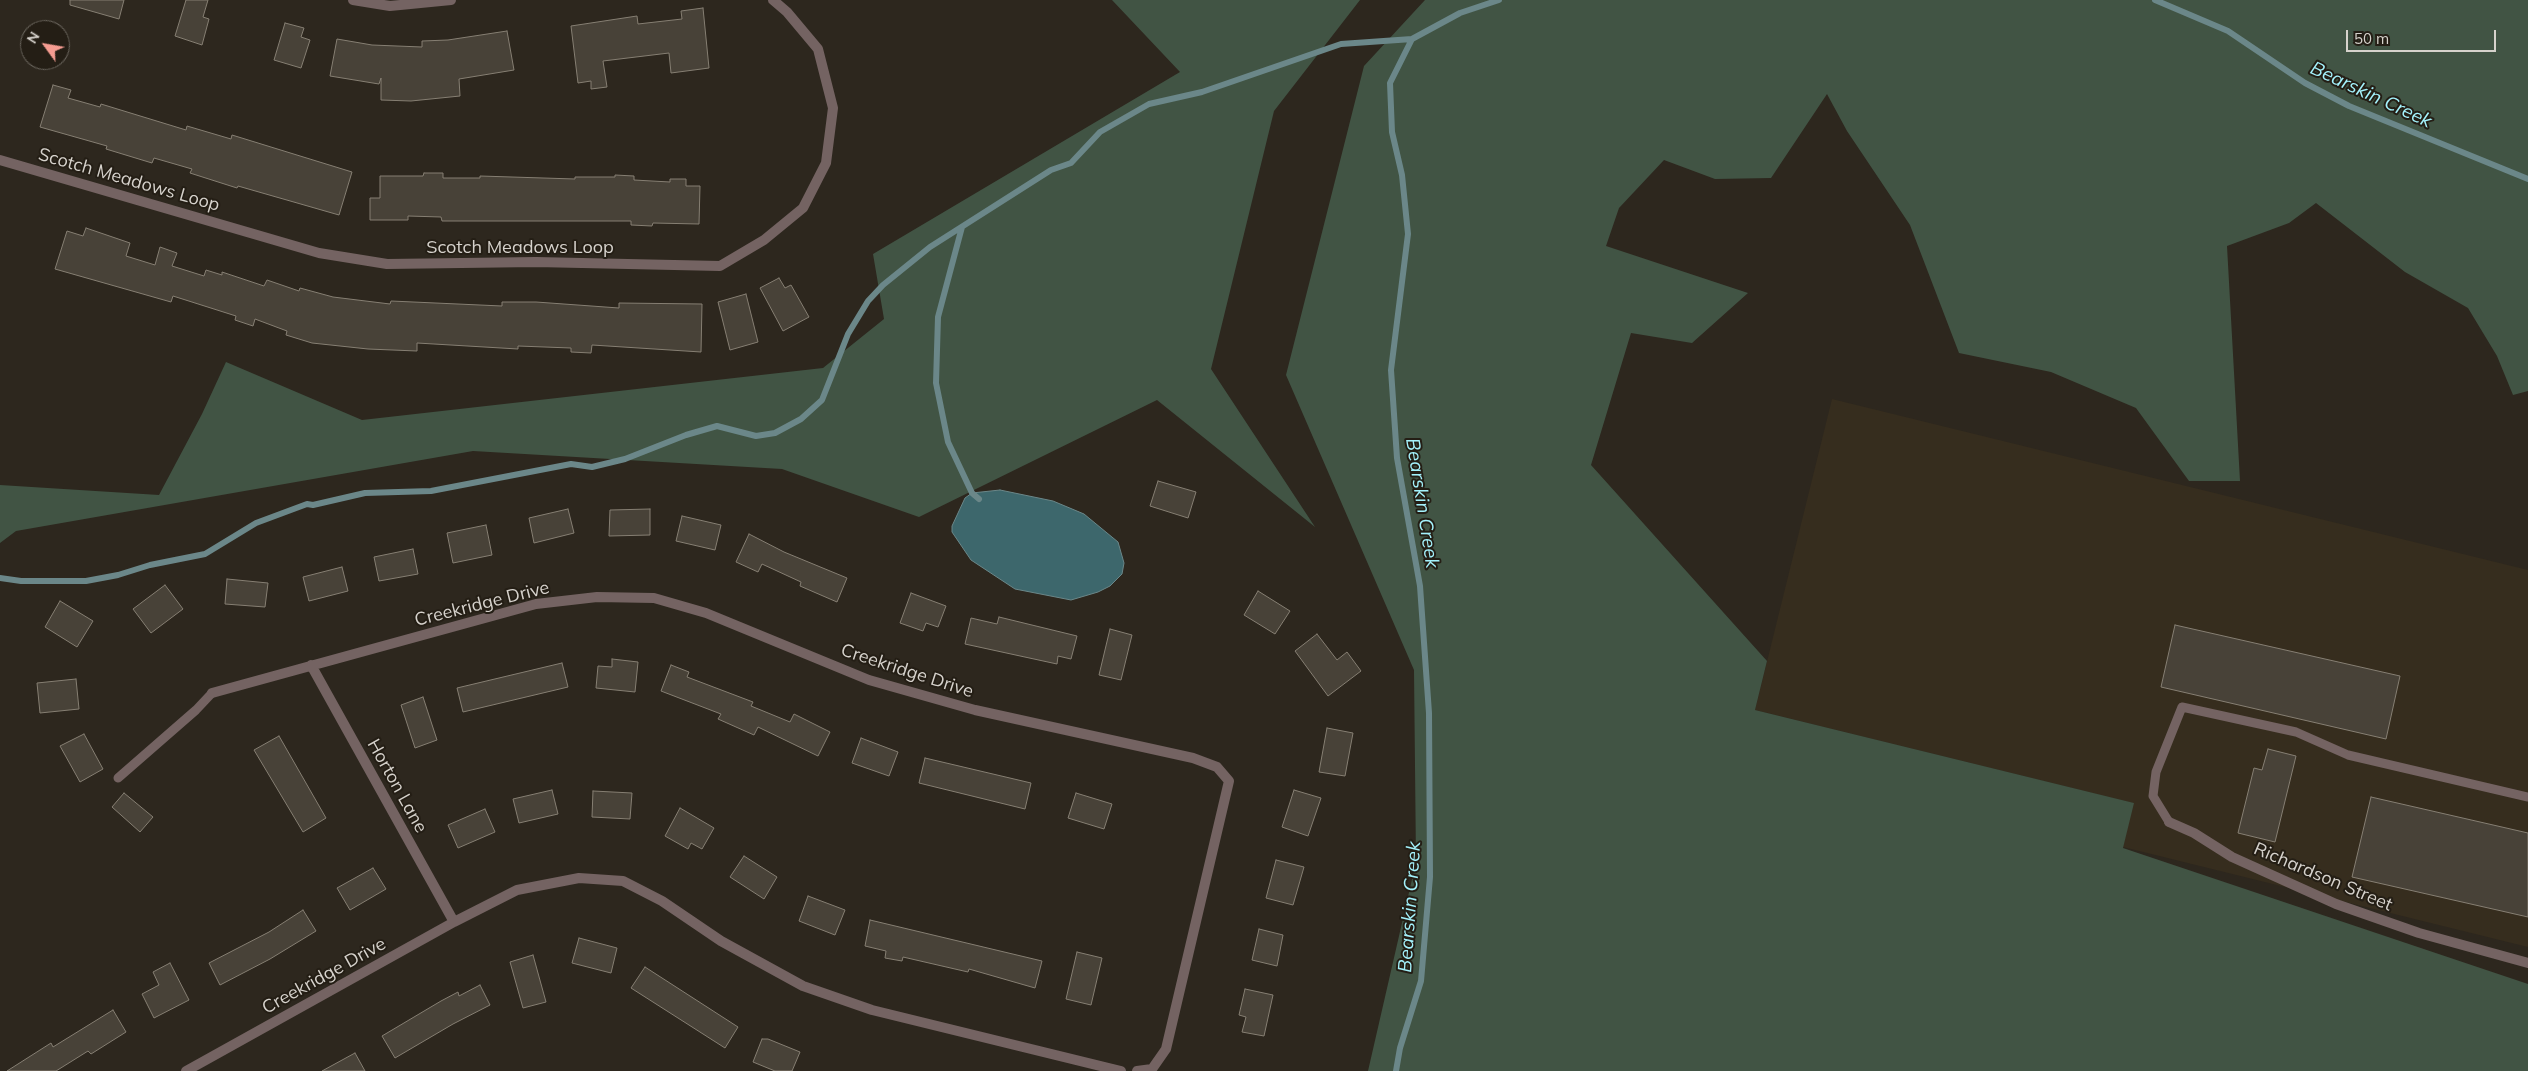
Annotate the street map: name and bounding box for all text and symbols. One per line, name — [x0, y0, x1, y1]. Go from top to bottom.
north arrow — [20, 20, 70, 70]
scale bar — [2348, 20, 2498, 52]
text: N — [23, 28, 44, 47]
text: 50 m — [2354, 29, 2389, 48]
water label: Bearskin Creek — [2307, 57, 2435, 133]
street label: Scotch Meadows Loop — [36, 144, 222, 216]
street label: Scotch Meadows Loop — [426, 237, 614, 259]
water label: Bearskin Creek — [1400, 436, 1444, 570]
street label: Creekridge Drive — [412, 577, 552, 631]
street label: Creekridge Drive — [838, 639, 976, 703]
street label: Horton Lane — [362, 735, 432, 837]
street label: Richardson Street — [2250, 838, 2396, 916]
water label: Bearskin Creek — [1394, 841, 1426, 973]
street label: Creekridge Drive — [258, 933, 390, 1019]

